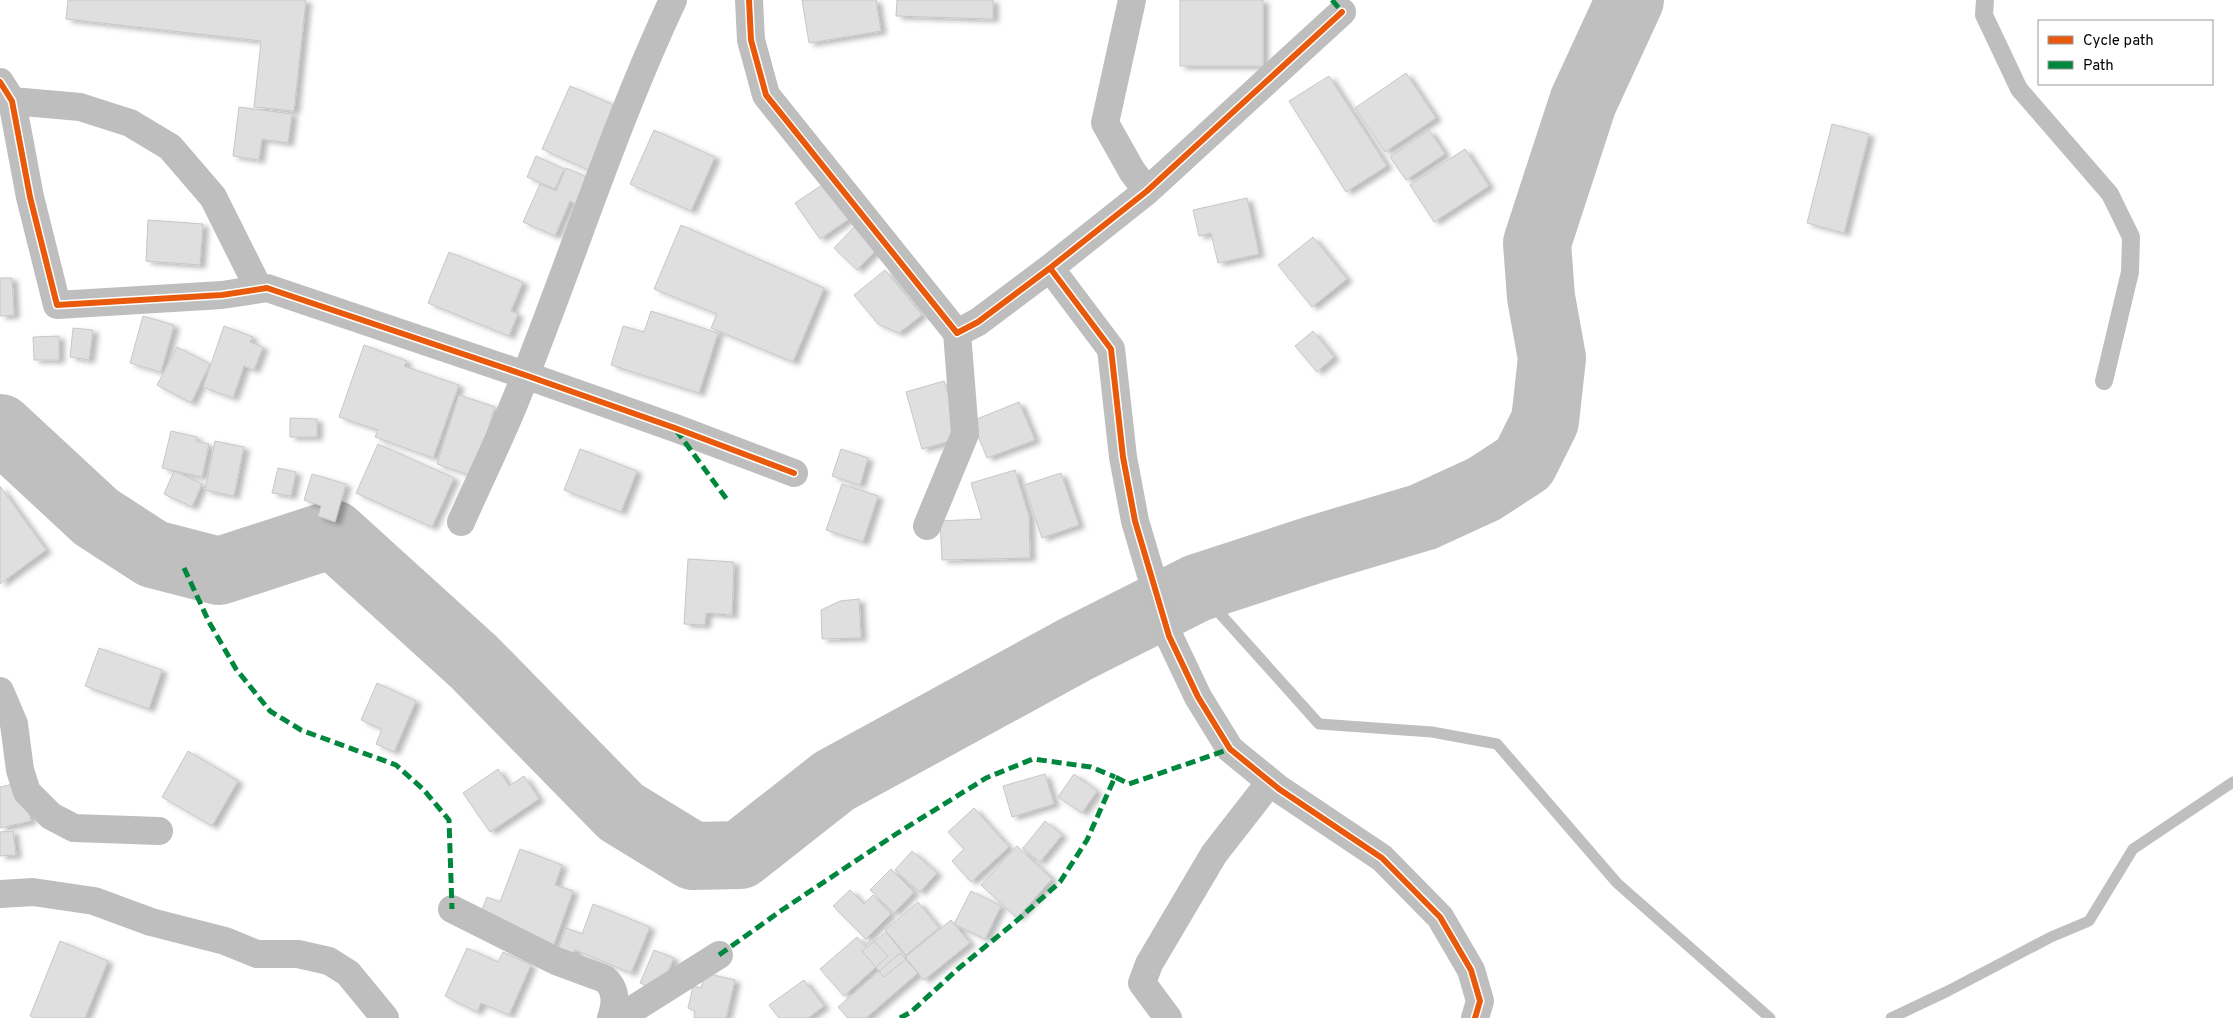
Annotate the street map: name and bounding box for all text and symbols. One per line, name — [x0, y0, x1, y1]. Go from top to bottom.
legend — [2038, 20, 2213, 85]
text: Cycle path — [2083, 32, 2154, 51]
text: Path — [2083, 57, 2114, 76]

